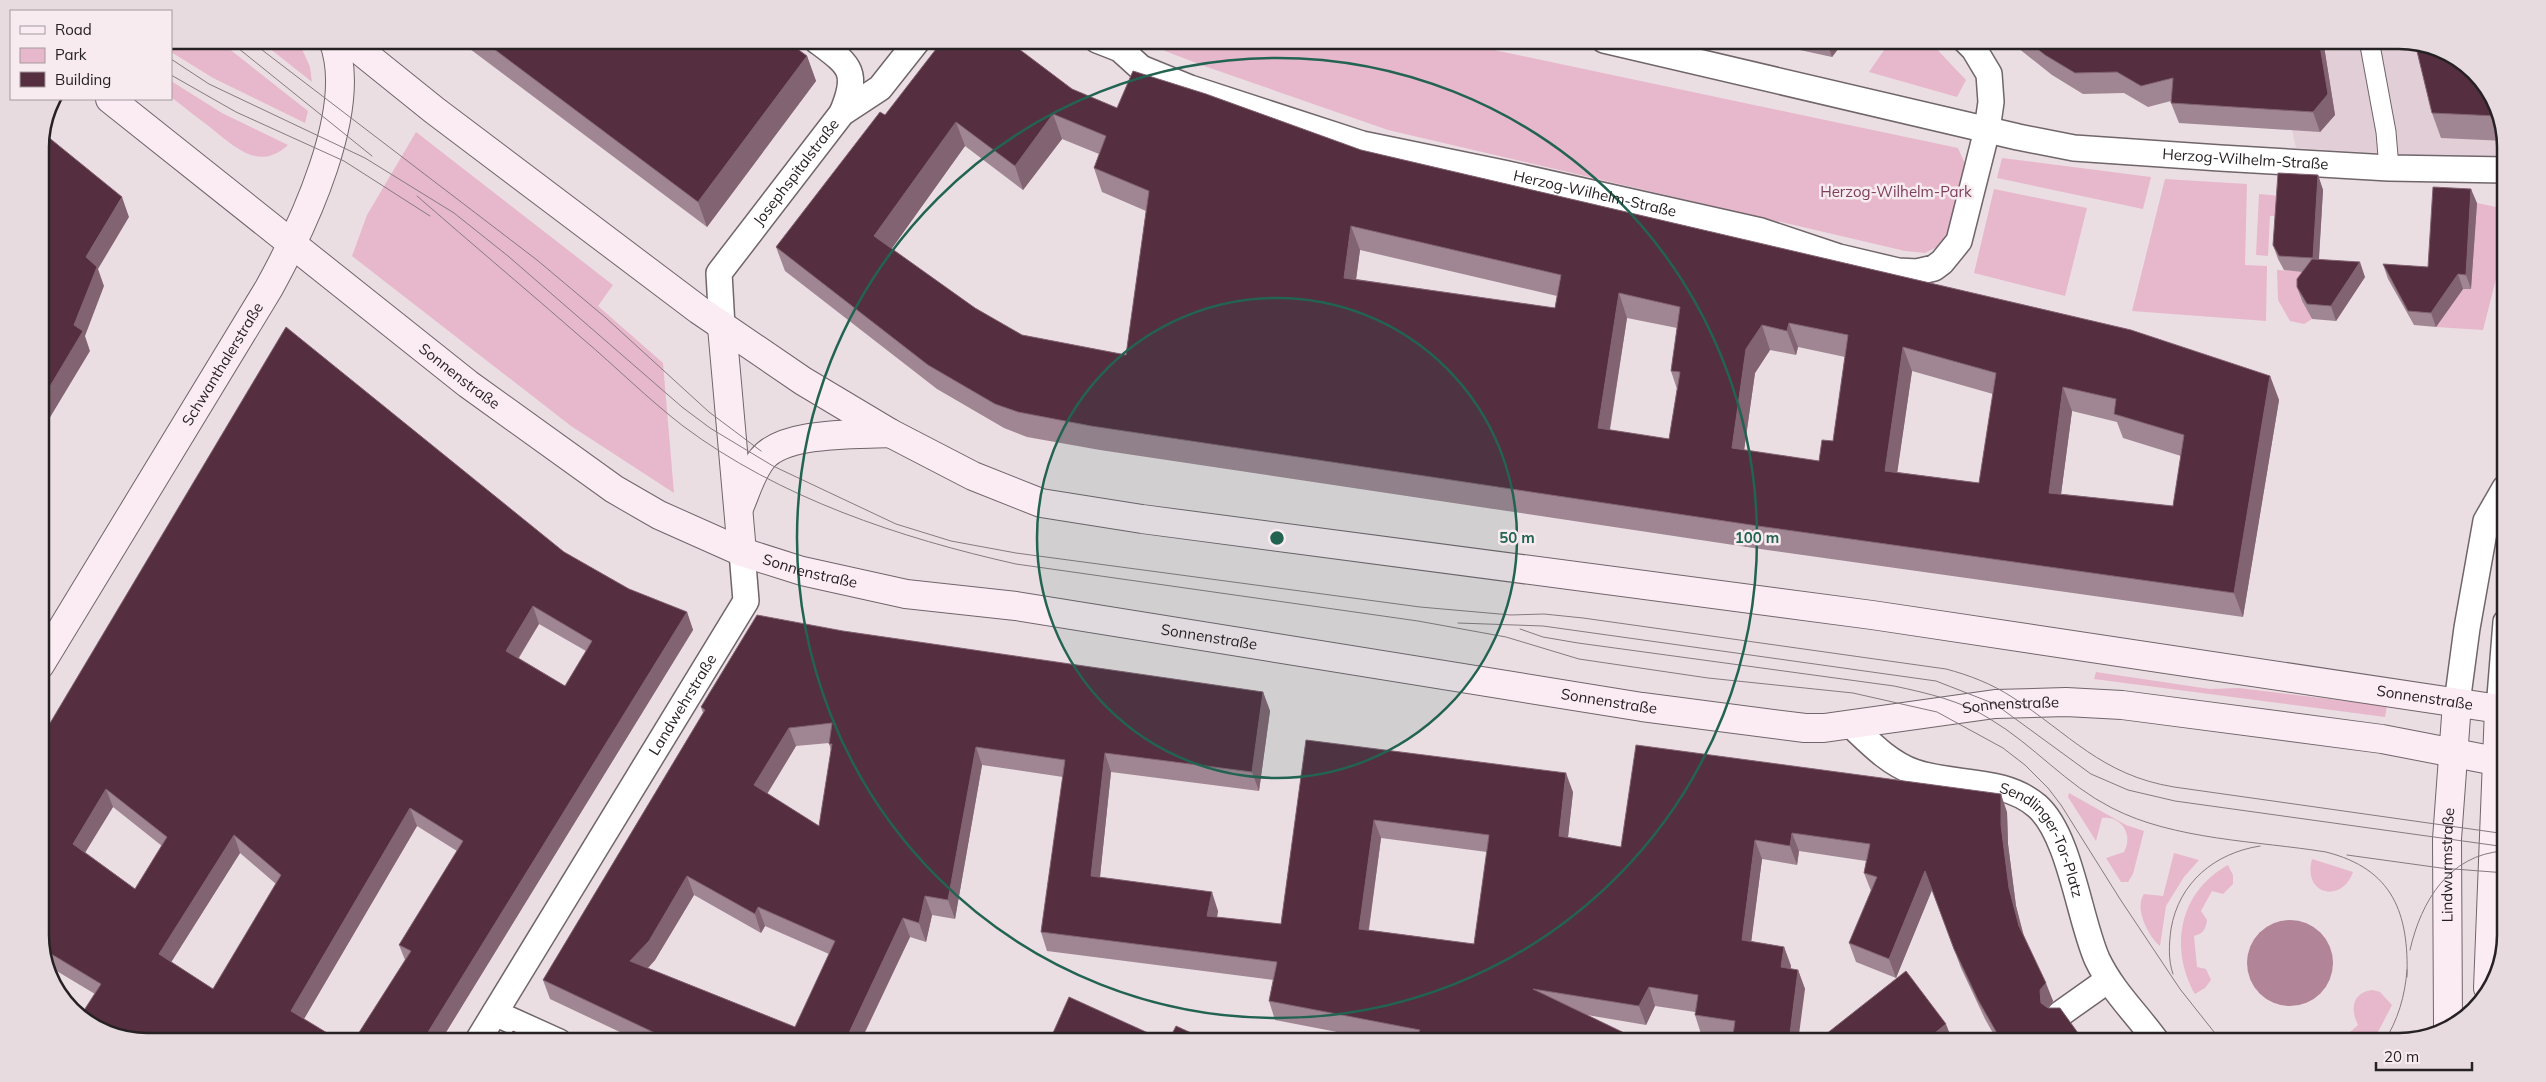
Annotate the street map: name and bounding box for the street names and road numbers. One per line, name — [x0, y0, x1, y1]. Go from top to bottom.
street label: Josephspitalstraße — [749, 115, 843, 229]
street label: Herzog-Wilhelm-Straße — [2162, 144, 2329, 173]
street label: Herzog-Wilhelm-Straße — [1512, 166, 1678, 221]
street label: Schwanthalerstraße — [178, 299, 267, 429]
street label: Sonnenstraße — [415, 339, 504, 413]
street label: Sonnenstraße — [760, 549, 859, 592]
street label: Sonnenstraße — [1160, 620, 1259, 654]
street label: Landwehrstraße — [644, 650, 720, 759]
street label: Sonnenstraße — [2375, 681, 2474, 714]
street label: Sonnenstraße — [1560, 684, 1658, 718]
street label: Sonnenstraße — [1961, 692, 2059, 718]
street label: Sendlinger-Tor-Platz — [1997, 778, 2088, 900]
street label: Lindwurmstraße — [2437, 807, 2458, 922]

